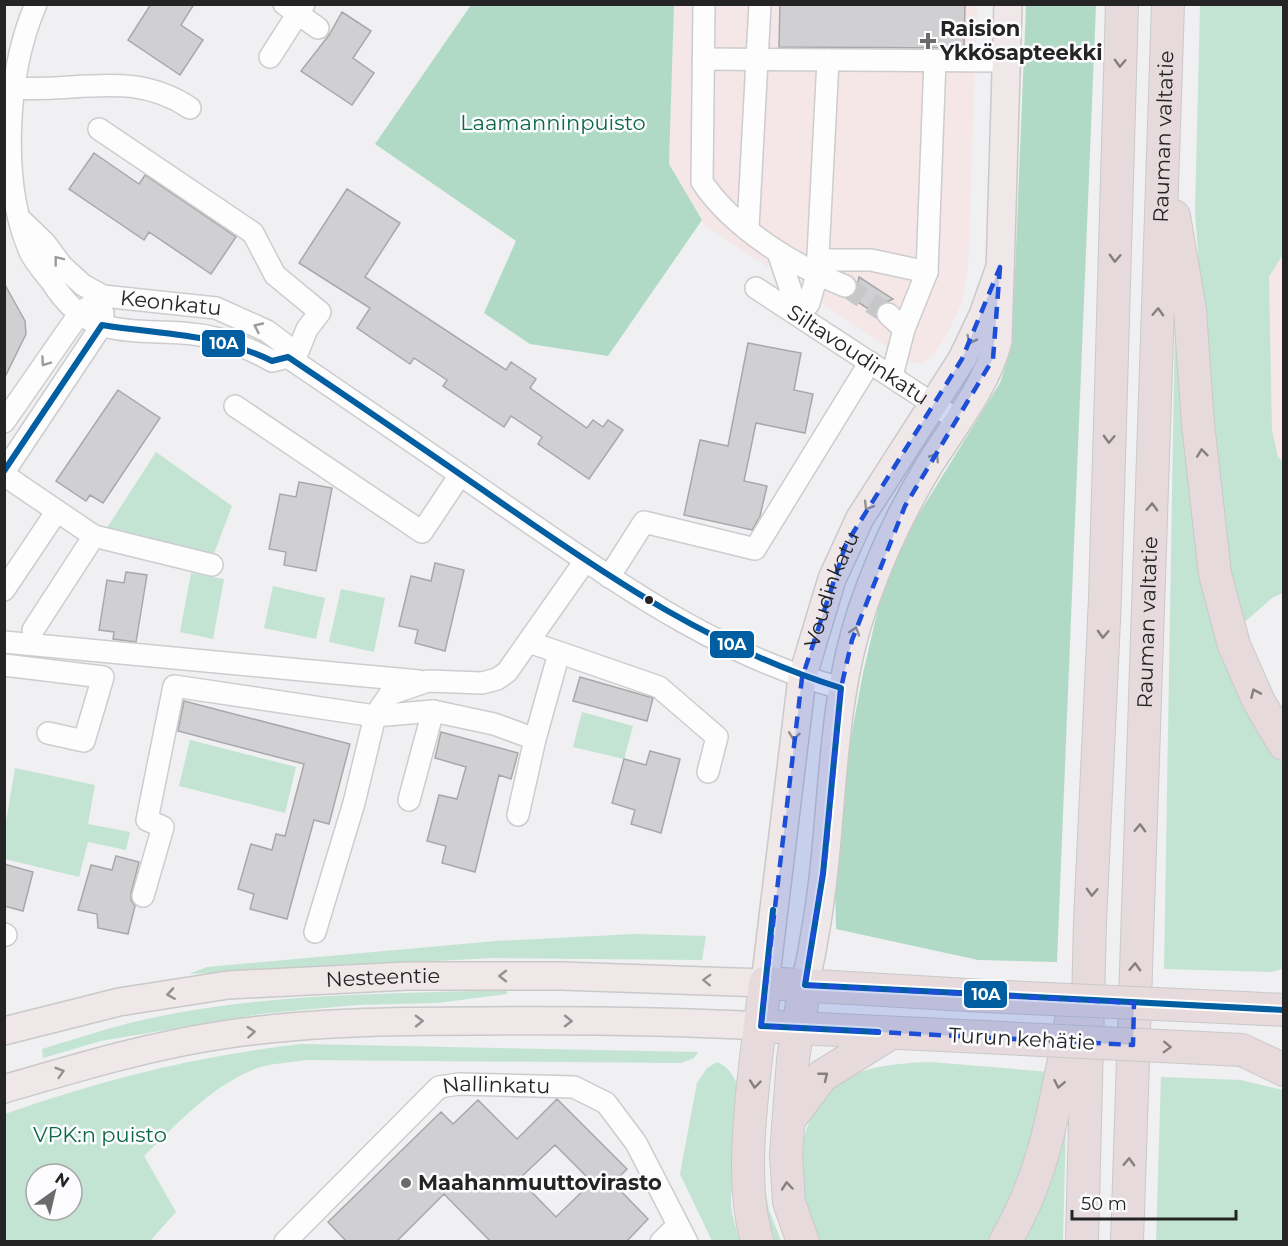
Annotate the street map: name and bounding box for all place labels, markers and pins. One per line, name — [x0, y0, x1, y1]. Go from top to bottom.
place label: Raision Ykkösapteekki — [939, 16, 1102, 65]
marker: Raision Ykkösapteekki — [921, 34, 935, 48]
unlabelled marker — [643, 594, 655, 606]
place label: Maahanmuuttovirasto — [418, 1170, 662, 1195]
marker: Maahanmuuttovirasto — [399, 1176, 413, 1190]

